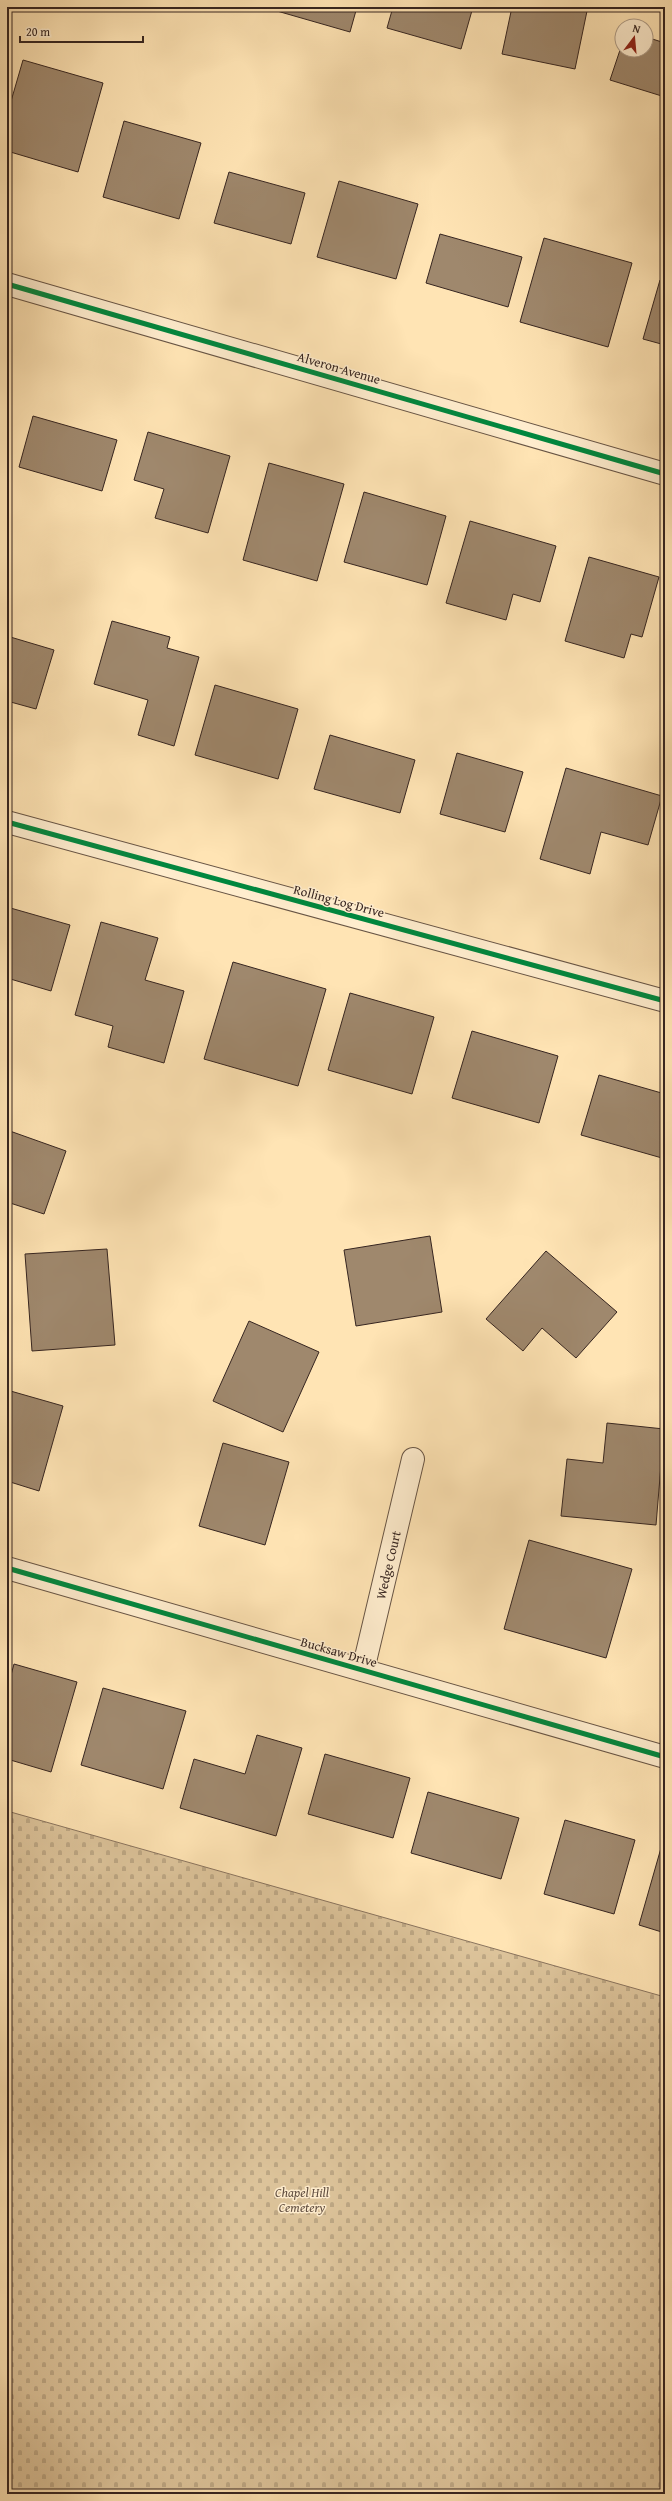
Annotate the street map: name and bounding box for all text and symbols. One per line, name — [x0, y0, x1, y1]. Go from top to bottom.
scale bar — [20, 18, 143, 44]
north arrow — [614, 18, 654, 58]
text: N — [631, 20, 643, 37]
text: 20 m — [26, 23, 50, 40]
street label: Alveron Avenue — [295, 347, 383, 389]
street label: Rolling Log Drive — [292, 880, 386, 922]
street label: Wedge Court — [371, 1528, 405, 1601]
street label: Bucksaw Drive — [298, 1632, 380, 1672]
park label: Chapel Hill Cemetery — [275, 2183, 329, 2217]

